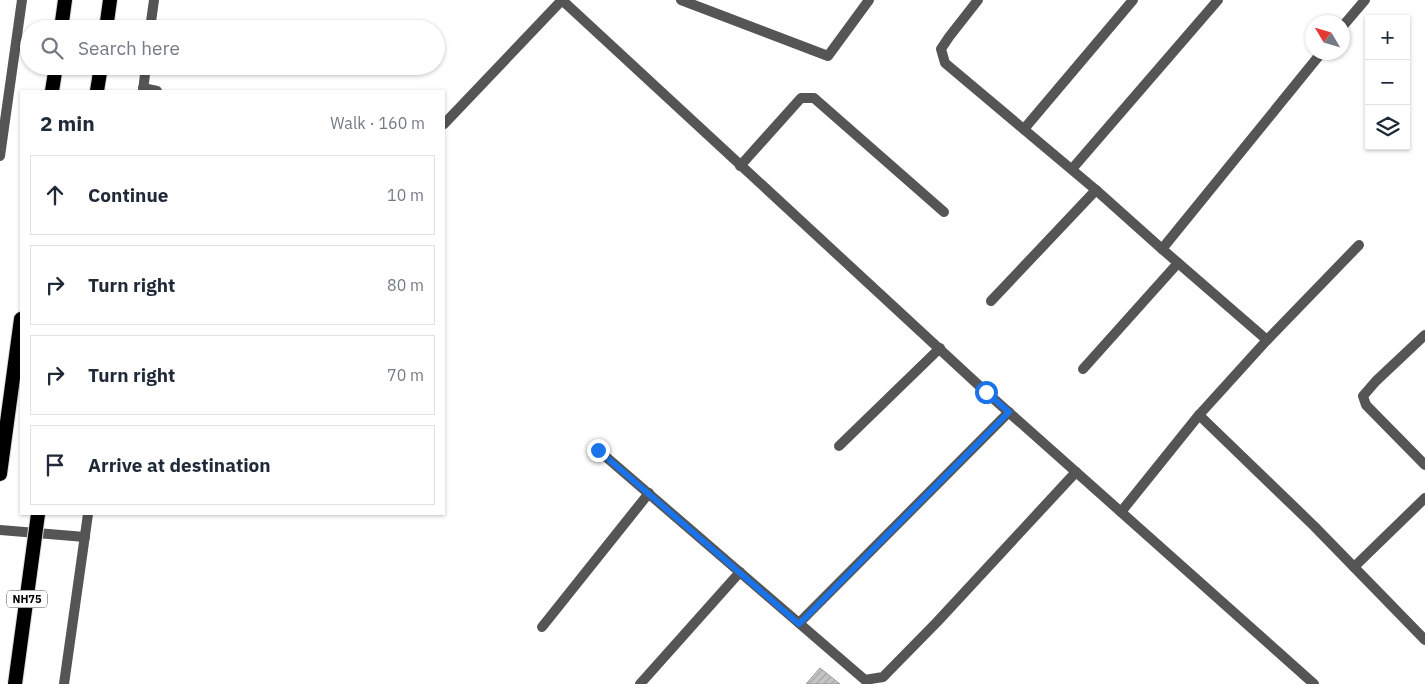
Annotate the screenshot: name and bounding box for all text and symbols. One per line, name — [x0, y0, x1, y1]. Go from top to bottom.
north arrow — [1305, 15, 1350, 60]
map controls — [1365, 15, 1410, 150]
button: + — [1365, 15, 1410, 60]
search box — [20, 20, 445, 75]
icon: search — [38, 34, 66, 62]
text: Search here — [78, 36, 180, 60]
button: − — [1365, 60, 1410, 105]
button: layers — [1365, 105, 1410, 150]
text: 2 min — [40, 109, 95, 137]
text: Walk · 160 m — [330, 113, 425, 133]
icon: ahead — [41, 181, 69, 209]
text: Continue — [88, 183, 168, 207]
text: 10 m — [387, 185, 424, 205]
icon: right — [41, 271, 69, 299]
text: Turn right — [88, 273, 175, 297]
text: 80 m — [387, 275, 424, 295]
icon: right — [41, 361, 69, 389]
text: Turn right — [88, 363, 175, 387]
text: 70 m — [387, 365, 424, 385]
route start — [975, 381, 998, 404]
route end — [587, 439, 610, 462]
icon: arrive — [41, 451, 69, 479]
text: Arrive at destination — [88, 453, 271, 477]
road number: NH75 — [7, 590, 47, 608]

